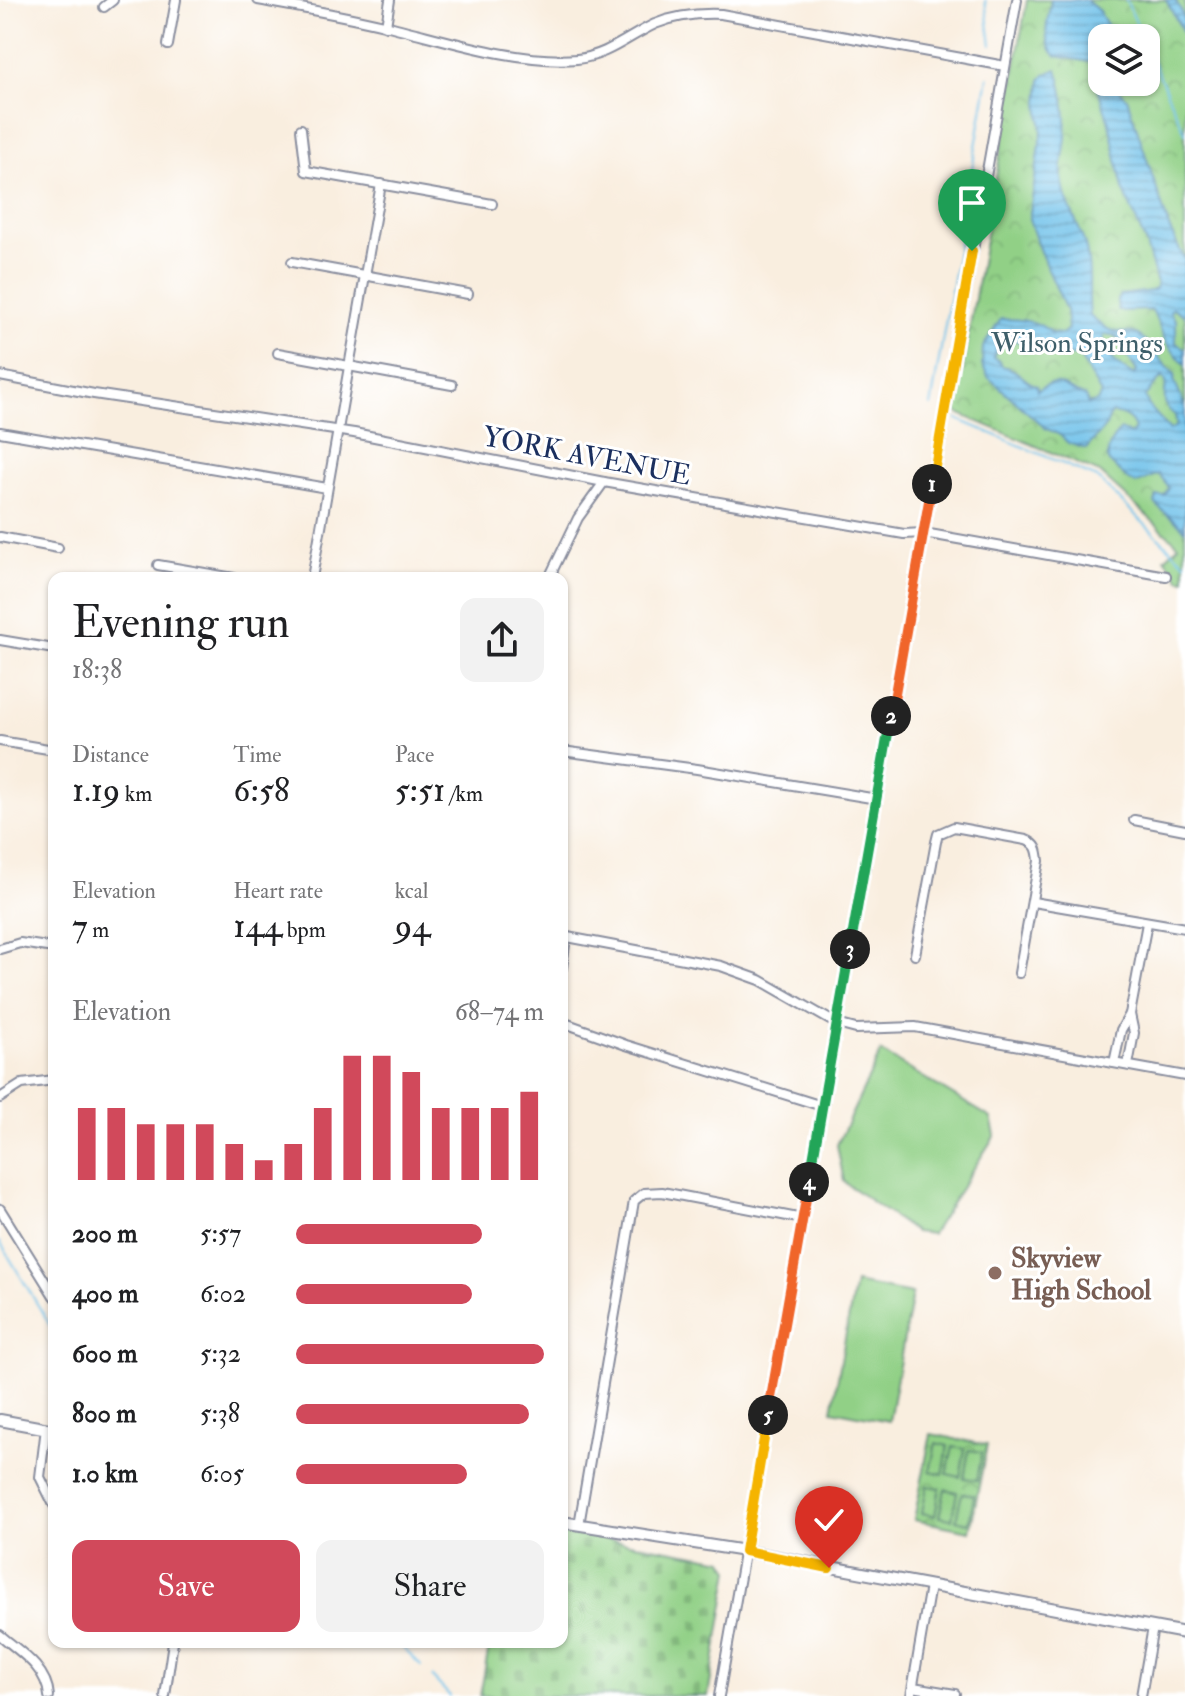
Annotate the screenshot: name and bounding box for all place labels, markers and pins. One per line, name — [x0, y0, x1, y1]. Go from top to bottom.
pin — [938, 169, 1006, 251]
pin: 1 — [912, 464, 952, 504]
pin: 2 — [871, 696, 911, 736]
pin: 3 — [830, 929, 870, 969]
pin: 4 — [789, 1162, 829, 1202]
place label: Skyview High School — [1011, 1241, 1152, 1308]
marker: Skyview High School — [986, 1264, 1004, 1282]
pin: 5 — [748, 1395, 788, 1435]
pin — [795, 1486, 863, 1568]

